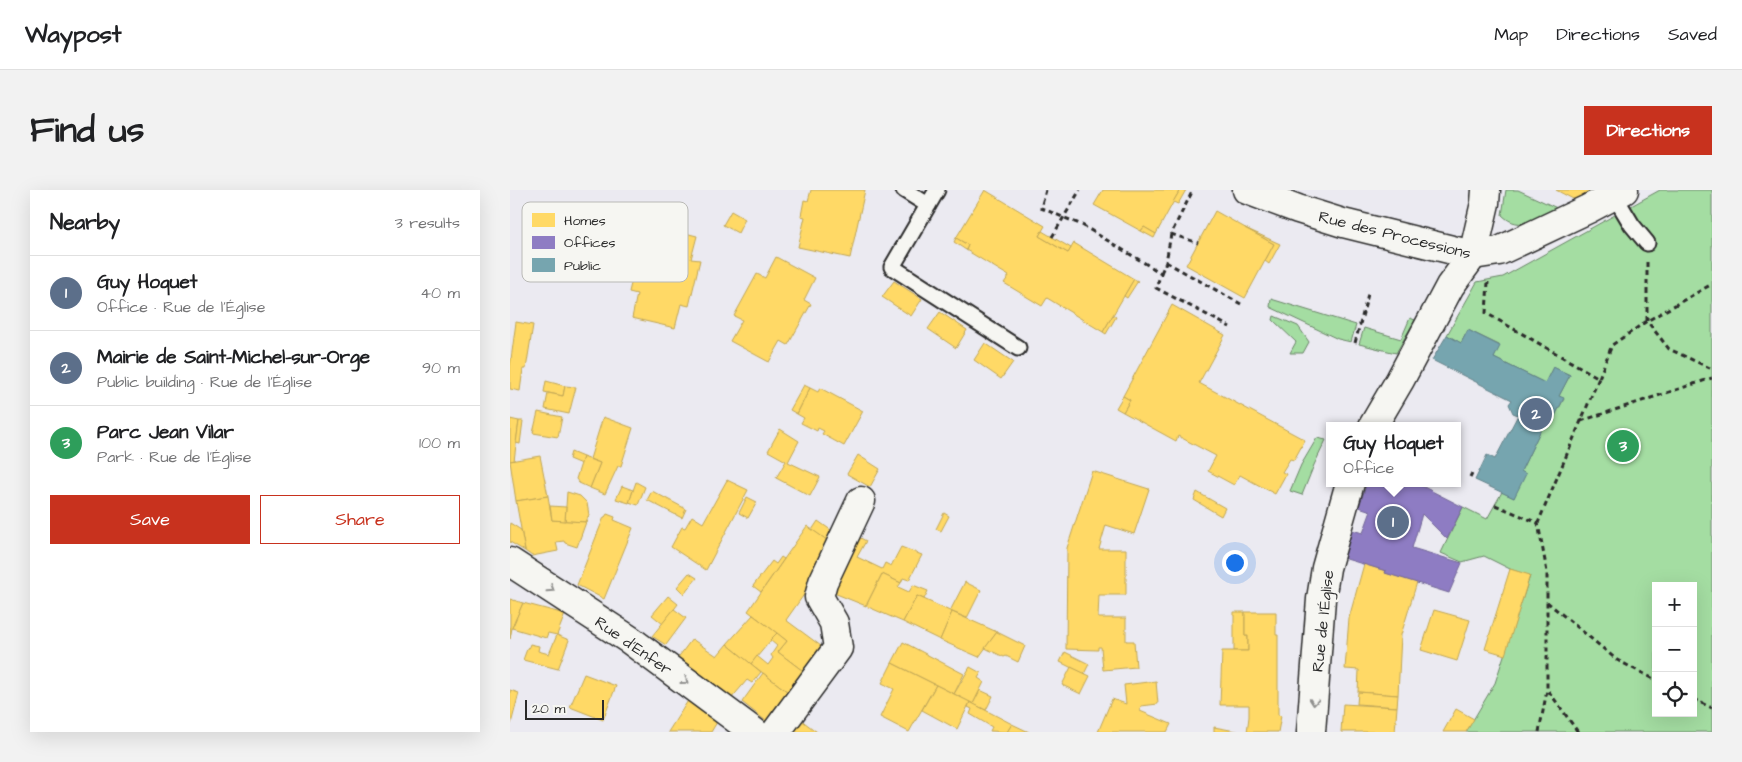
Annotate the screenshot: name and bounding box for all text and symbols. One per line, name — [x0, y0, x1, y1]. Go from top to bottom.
text: Waypost — [25, 18, 122, 52]
text: Map — [1494, 22, 1528, 47]
text: Directions — [1556, 22, 1640, 47]
text: Saved — [1668, 22, 1717, 47]
text: Find us — [30, 106, 144, 155]
button: Directions — [1584, 106, 1712, 155]
legend — [522, 202, 688, 282]
street label: Rue des Processions — [1316, 205, 1473, 265]
text: Nearby — [50, 208, 120, 237]
text: Homes — [564, 211, 606, 231]
text: 3 results — [395, 212, 460, 234]
text: Offices — [564, 233, 616, 253]
text: Public — [564, 256, 601, 276]
text: Guy Hoquet — [97, 269, 197, 296]
text: 1 — [65, 282, 67, 304]
text: 40 m — [420, 282, 460, 304]
text: Office · Rue de l'Église — [97, 296, 265, 318]
text: Mairie de Saint-Michel-sur-Orge — [97, 344, 370, 371]
text: 2 — [61, 357, 71, 379]
text: 90 m — [422, 357, 460, 379]
text: Public building · Rue de l'Église — [97, 371, 312, 393]
pin: 2 — [1520, 395, 1552, 433]
text: Parc Jean Vilar — [97, 419, 234, 446]
popup — [1326, 422, 1461, 487]
pin: 3 — [1607, 427, 1639, 465]
text: Guy Hoquet — [1343, 430, 1444, 457]
text: 3 — [62, 432, 70, 454]
text: 100 m — [419, 432, 460, 454]
text: Park · Rue de l'Église — [97, 446, 251, 468]
text: Office — [1343, 457, 1394, 479]
button: Save — [50, 495, 250, 544]
button: Share — [260, 495, 460, 544]
pin: 1 — [1377, 503, 1409, 541]
your location — [1222, 550, 1248, 576]
street label: Rue de l'Église — [1307, 569, 1340, 673]
one-way arrow — [545, 582, 554, 592]
map controls — [1652, 582, 1697, 717]
button: + — [1652, 582, 1697, 627]
street label: Rue d'Enfer — [590, 611, 677, 681]
button: − — [1652, 627, 1697, 672]
button: locate — [1652, 672, 1697, 717]
one-way arrow — [679, 675, 688, 683]
scale bar — [525, 697, 604, 720]
one-way arrow — [1309, 698, 1320, 706]
text: 20 m — [532, 699, 565, 719]

